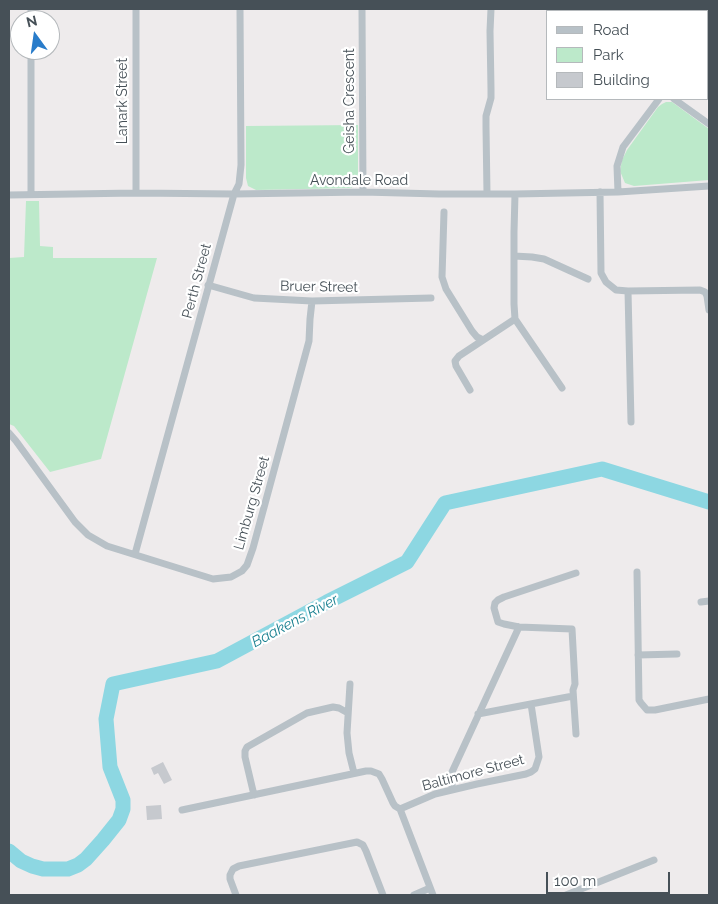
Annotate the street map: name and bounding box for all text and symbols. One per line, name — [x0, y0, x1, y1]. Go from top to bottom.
north arrow — [10, 10, 60, 60]
legend — [546, 10, 708, 100]
text: N — [24, 12, 39, 30]
text: Road — [593, 21, 629, 39]
text: Park — [593, 46, 624, 64]
street label: Geisha Crescent — [342, 48, 358, 154]
street label: Lanark Street — [115, 58, 131, 144]
text: Building — [593, 71, 650, 89]
street label: Avondale Road — [310, 173, 408, 189]
street label: Perth Street — [179, 242, 215, 320]
street label: Bruer Street — [280, 278, 358, 296]
street label: Limburg Street — [231, 454, 273, 552]
water label: Baakens River — [249, 591, 341, 651]
street label: Baltimore Street — [420, 751, 526, 795]
scale bar — [548, 862, 672, 894]
text: 100 m — [554, 872, 596, 890]

